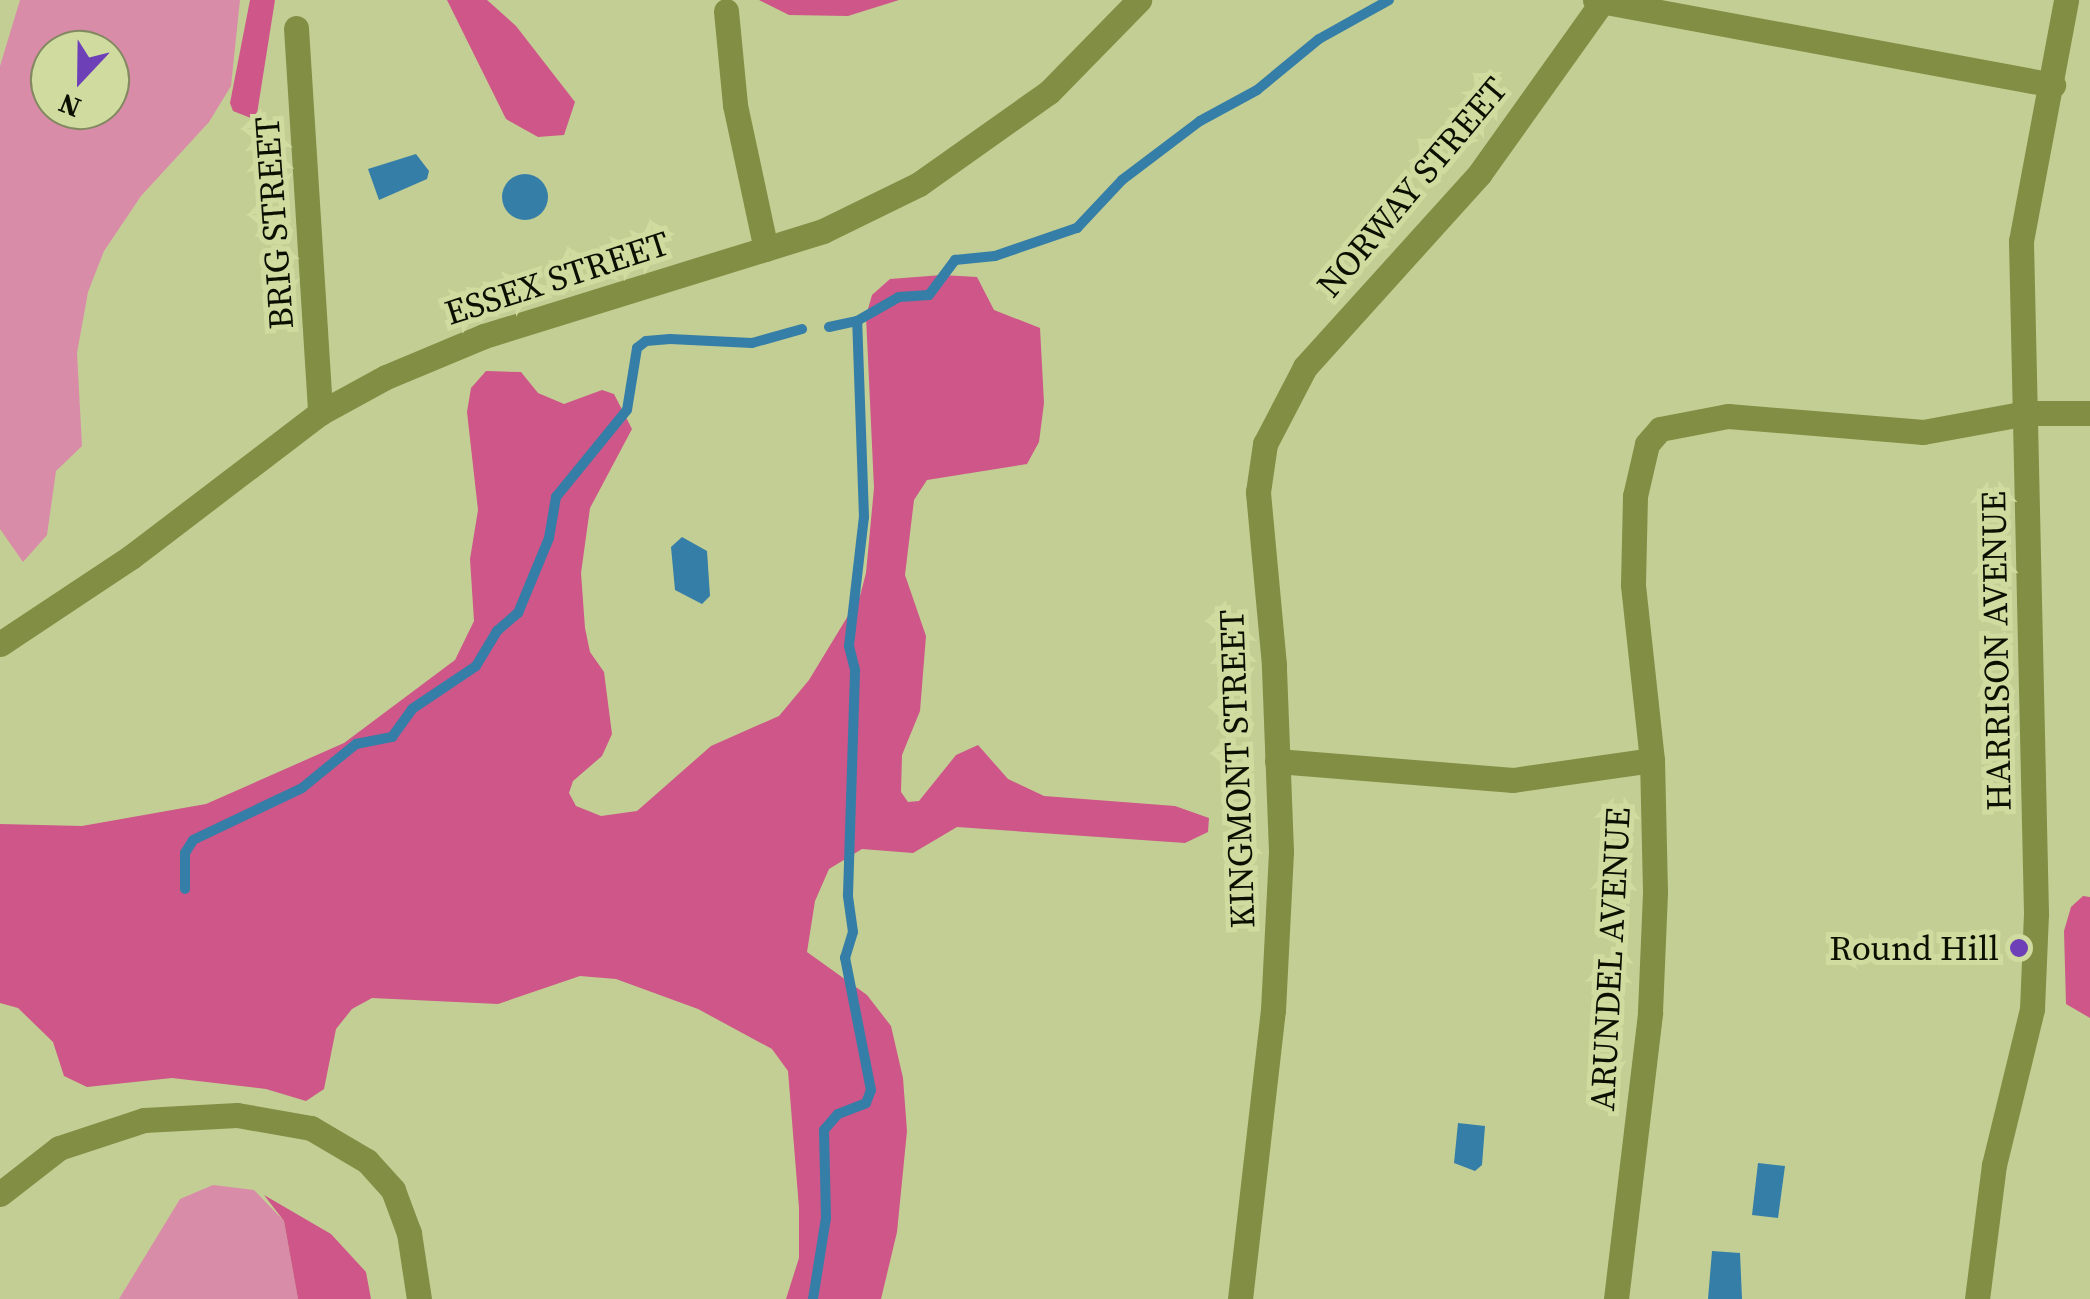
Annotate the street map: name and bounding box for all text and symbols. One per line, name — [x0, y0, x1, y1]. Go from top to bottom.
north arrow — [30, 30, 130, 130]
street label: NORWAY STREET — [1308, 68, 1516, 306]
text: N — [53, 85, 86, 127]
street label: BRIG STREET — [246, 115, 302, 331]
street label: ESSEX STREET — [440, 222, 674, 334]
street label: HARRISON AVENUE — [1972, 491, 2020, 811]
street label: KINGMONT STREET — [1210, 608, 1264, 930]
street label: ARUNDEL AVENUE — [1581, 806, 1639, 1112]
place label: Round Hill — [1829, 927, 1999, 969]
marker: Round Hill — [2008, 937, 2030, 959]

